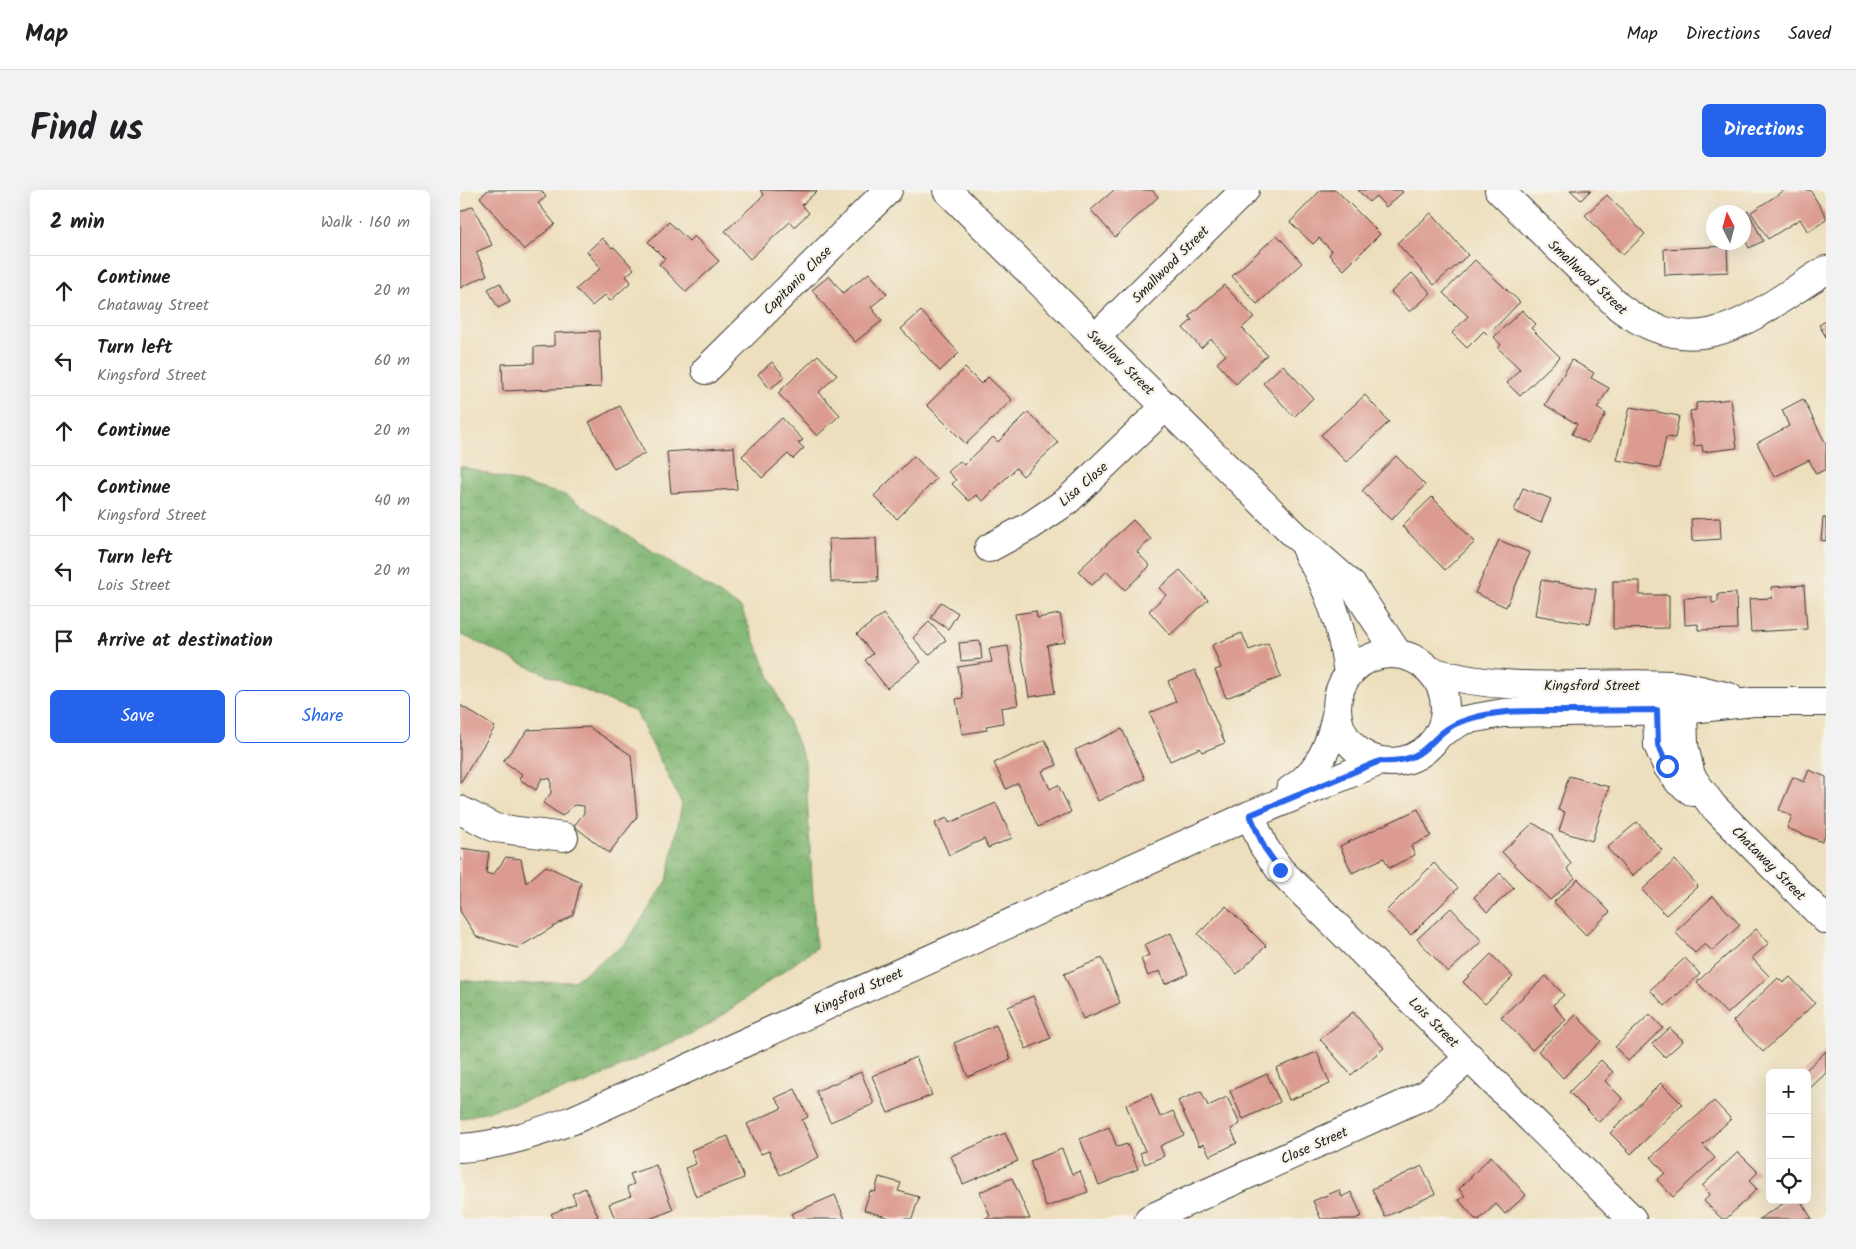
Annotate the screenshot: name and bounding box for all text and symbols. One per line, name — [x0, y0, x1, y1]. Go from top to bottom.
text: Map — [25, 15, 68, 54]
text: Map — [1626, 20, 1658, 49]
text: Directions — [1686, 20, 1760, 49]
text: Saved — [1788, 20, 1831, 49]
text: Find us — [30, 102, 143, 158]
button: Directions — [1702, 104, 1826, 157]
north arrow — [1706, 205, 1751, 250]
text: 2 min — [50, 206, 105, 239]
text: Walk · 160 m — [321, 210, 410, 235]
street label: Smallwood Street — [1127, 220, 1215, 309]
street label: Smallwood Street — [1542, 235, 1633, 321]
street label: Capitanio Close — [758, 241, 838, 320]
text: Continue — [97, 263, 170, 293]
icon: ahead — [50, 277, 78, 305]
text: 20 m — [374, 278, 410, 303]
text: Chataway Street — [97, 293, 209, 318]
street label: Swallow Street — [1081, 325, 1160, 401]
text: Turn left — [97, 333, 172, 363]
icon: left — [50, 347, 78, 375]
text: 60 m — [374, 348, 410, 373]
text: Kingsford Street — [97, 363, 207, 388]
text: Continue — [97, 416, 170, 446]
icon: ahead — [50, 417, 78, 445]
text: 20 m — [374, 418, 410, 443]
street label: Lisa Close — [1054, 456, 1114, 513]
text: Continue — [97, 473, 170, 503]
icon: ahead — [50, 487, 78, 515]
text: 40 m — [374, 488, 410, 513]
text: Kingsford Street — [97, 503, 207, 528]
text: Turn left — [97, 543, 172, 573]
icon: left — [50, 557, 78, 585]
text: 20 m — [374, 558, 410, 583]
text: Lois Street — [97, 573, 171, 598]
text: Arrive at destination — [97, 626, 273, 656]
icon: arrive — [50, 627, 78, 655]
street label: Kingsford Street — [1544, 675, 1641, 697]
button: Save — [50, 690, 225, 743]
button: Share — [235, 690, 410, 743]
route start — [1656, 755, 1679, 778]
street label: Chataway Street — [1726, 821, 1811, 907]
route end — [1269, 859, 1292, 882]
street label: Kingsford Street — [810, 962, 907, 1021]
street label: Lois Street — [1403, 992, 1464, 1054]
map controls — [1766, 1069, 1811, 1204]
button: + — [1766, 1069, 1811, 1114]
button: − — [1766, 1114, 1811, 1159]
street label: Close Street — [1277, 1121, 1352, 1171]
button: locate — [1766, 1159, 1811, 1204]

